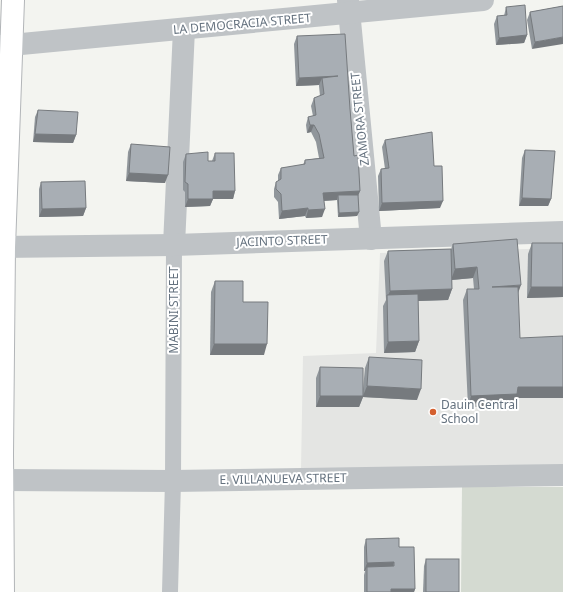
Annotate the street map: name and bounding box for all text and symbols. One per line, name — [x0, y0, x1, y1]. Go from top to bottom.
street label: LA DEMOCRACIA STREET — [172, 9, 312, 38]
street label: ZAMORA STREET — [346, 71, 373, 167]
street label: JACINTO STREET — [235, 230, 328, 251]
street label: MABINI STREET — [165, 266, 182, 354]
place label: Dauin Central School — [441, 396, 518, 427]
marker: Dauin Central School — [428, 407, 438, 417]
street label: E. VILLANUEVA STREET — [219, 469, 347, 488]

